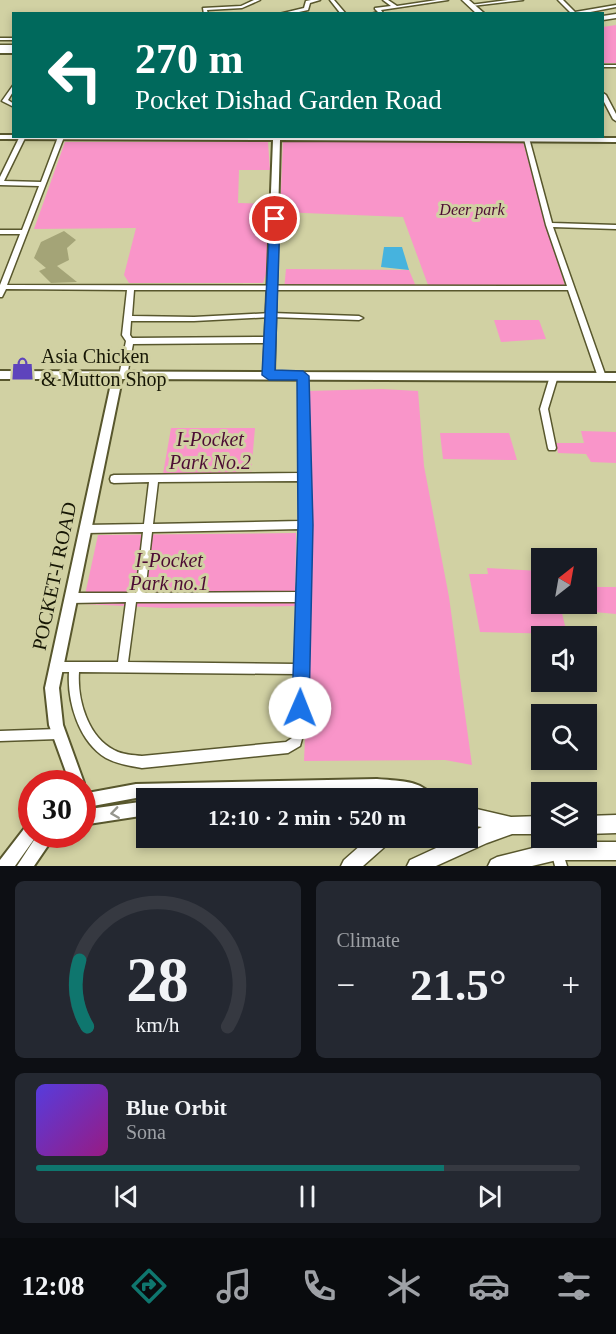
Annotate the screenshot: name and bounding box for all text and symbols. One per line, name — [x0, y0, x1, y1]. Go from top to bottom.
icon: left — [36, 36, 114, 114]
text: 270 m — [135, 36, 244, 82]
text: Pocket Dishad Garden Road — [135, 85, 442, 115]
pin — [249, 193, 300, 244]
park label: Deer park — [438, 201, 506, 219]
icon: arrive — [258, 202, 291, 235]
place label: Asia Chicken & Mutton Shop — [41, 345, 167, 391]
shop icon: Asia Chicken & Mutton Shop — [10, 355, 36, 381]
park label: I-Pocket Park No.2 — [168, 428, 251, 473]
street label: POCKET-I ROAD — [28, 500, 80, 652]
north arrow — [531, 548, 597, 614]
map controls — [531, 548, 597, 848]
park label: I-Pocket Park no.1 — [129, 549, 208, 594]
button: sound — [531, 626, 597, 692]
position arrow — [268, 676, 332, 740]
button: search — [531, 704, 597, 770]
speed limit sign: 30 — [18, 770, 96, 848]
button: layers — [531, 782, 597, 848]
text: 12:10 · 2 min · 520 m — [208, 805, 406, 830]
one-way arrow — [110, 807, 119, 819]
text: Climate — [337, 929, 400, 951]
text: 28 — [127, 945, 189, 1014]
text: 21.5° — [410, 960, 507, 1010]
text: − — [337, 967, 355, 1003]
text: + — [561, 967, 580, 1003]
text: km/h — [136, 1013, 180, 1037]
text: Blue Orbit — [126, 1095, 227, 1120]
text: Sona — [126, 1121, 166, 1143]
icon: previous — [110, 1180, 143, 1213]
icon: pause — [291, 1180, 324, 1213]
icon: next — [473, 1180, 506, 1213]
icon: directions — [128, 1265, 170, 1307]
icon: music — [213, 1265, 255, 1307]
icon: phone — [298, 1265, 340, 1307]
icon: climate — [383, 1265, 425, 1307]
icon: car — [468, 1265, 510, 1307]
icon: filters — [553, 1265, 595, 1307]
text: 12:08 — [22, 1271, 85, 1301]

